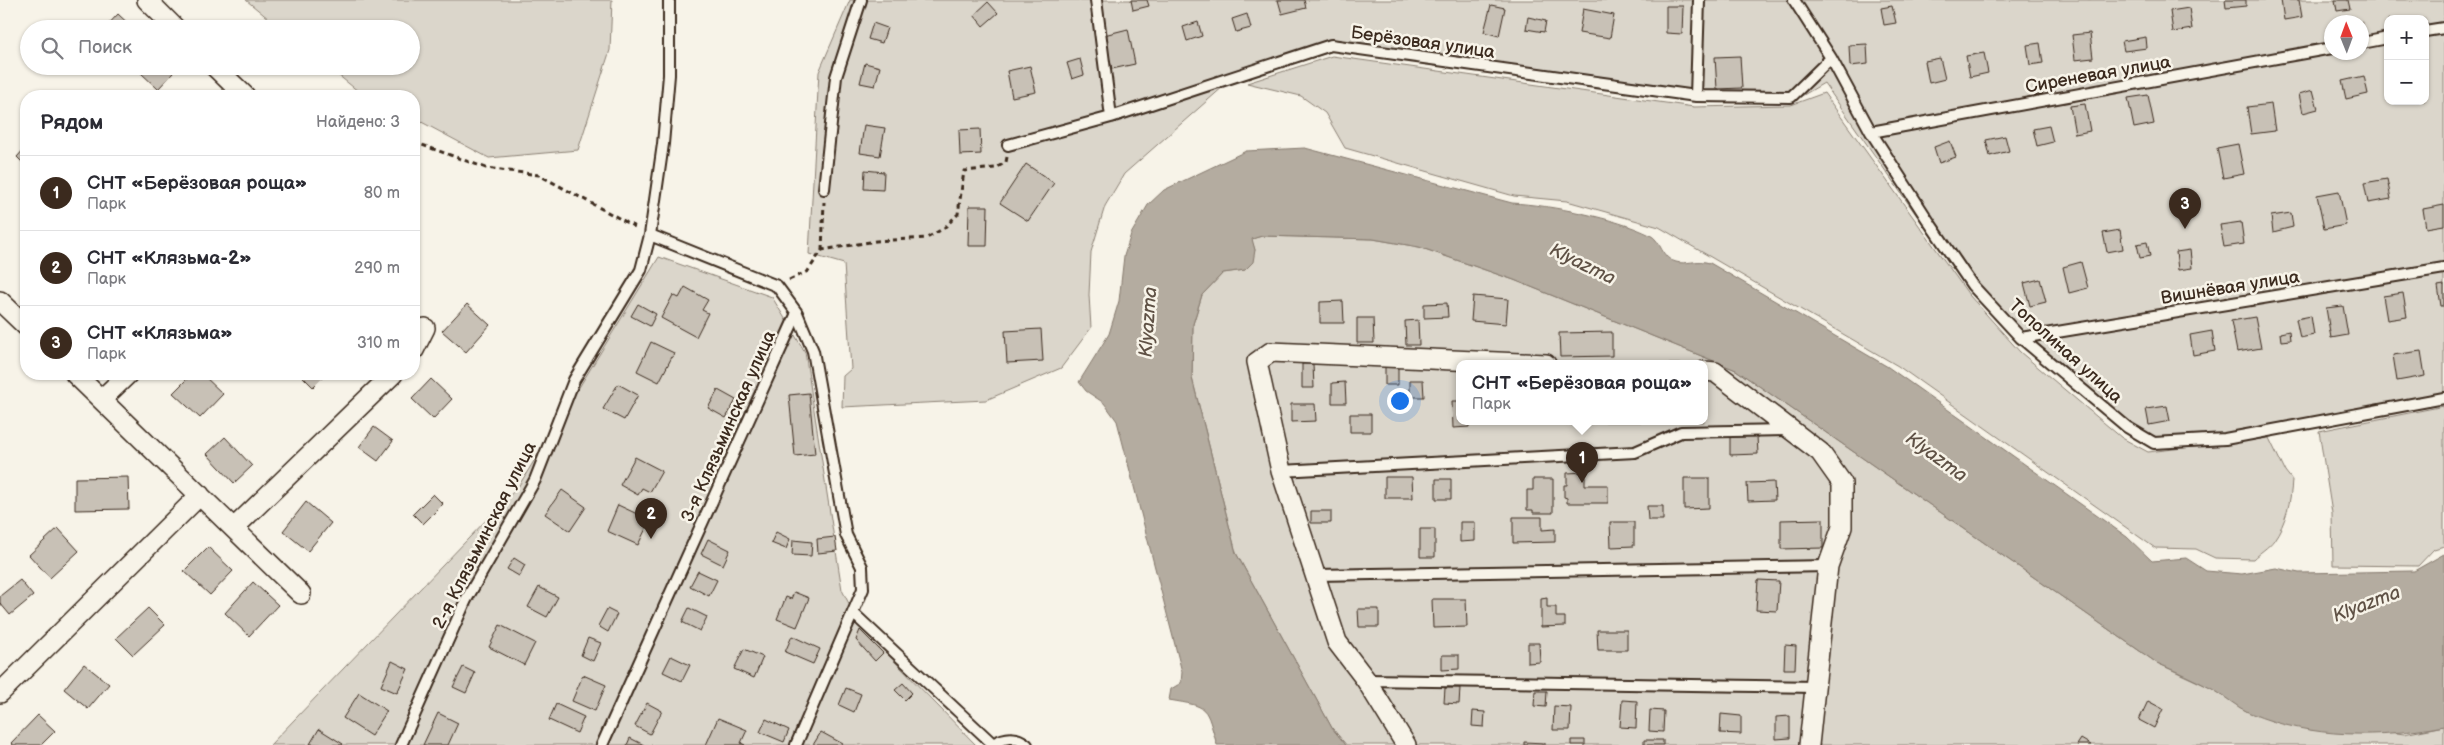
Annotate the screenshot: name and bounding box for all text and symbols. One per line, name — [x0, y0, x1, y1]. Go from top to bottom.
north arrow — [2324, 15, 2369, 60]
map controls — [2384, 15, 2429, 105]
button: + — [2384, 15, 2429, 60]
search box — [20, 20, 420, 75]
street label: Берёзовая улица — [1350, 22, 1497, 63]
icon: search — [38, 34, 66, 62]
text: Поиск — [78, 36, 132, 59]
street label: Сиреневая улица — [2024, 51, 2173, 98]
button: − — [2384, 60, 2429, 105]
text: Рядом — [40, 110, 103, 135]
text: Найдено: 3 — [316, 113, 400, 132]
text: СНТ «Берёзовая роща» — [87, 172, 307, 195]
text: 1 — [53, 184, 59, 203]
text: 80 m — [364, 184, 400, 203]
pin: 3 — [2169, 188, 2201, 229]
text: Парк — [87, 195, 126, 214]
water label: Klyazma — [1546, 239, 1619, 290]
text: СНТ «Клязьма-2» — [87, 247, 252, 270]
text: 2 — [51, 259, 61, 278]
text: 290 m — [354, 259, 400, 278]
street label: Вишнёвая улица — [2159, 266, 2301, 309]
text: Парк — [87, 270, 126, 289]
water label: Klyazma — [1135, 286, 1162, 358]
street label: Тополиная улица — [2005, 295, 2127, 408]
text: СНТ «Клязьма» — [87, 322, 233, 345]
street label: 3-я Клязьминская улица — [677, 327, 780, 525]
text: 3 — [51, 334, 61, 353]
text: 310 m — [357, 334, 400, 353]
text: Парк — [87, 345, 126, 364]
popup — [1456, 360, 1708, 425]
text: СНТ «Берёзовая роща» — [1472, 372, 1692, 395]
your location — [1387, 388, 1413, 414]
text: Парк — [1472, 395, 1511, 414]
water label: Klyazma — [1901, 427, 1971, 487]
street label: 2-я Клязьминская улица — [428, 438, 541, 632]
pin: 1 — [1566, 442, 1598, 483]
pin: 2 — [635, 498, 667, 539]
water label: Klyazma — [2329, 581, 2404, 628]

